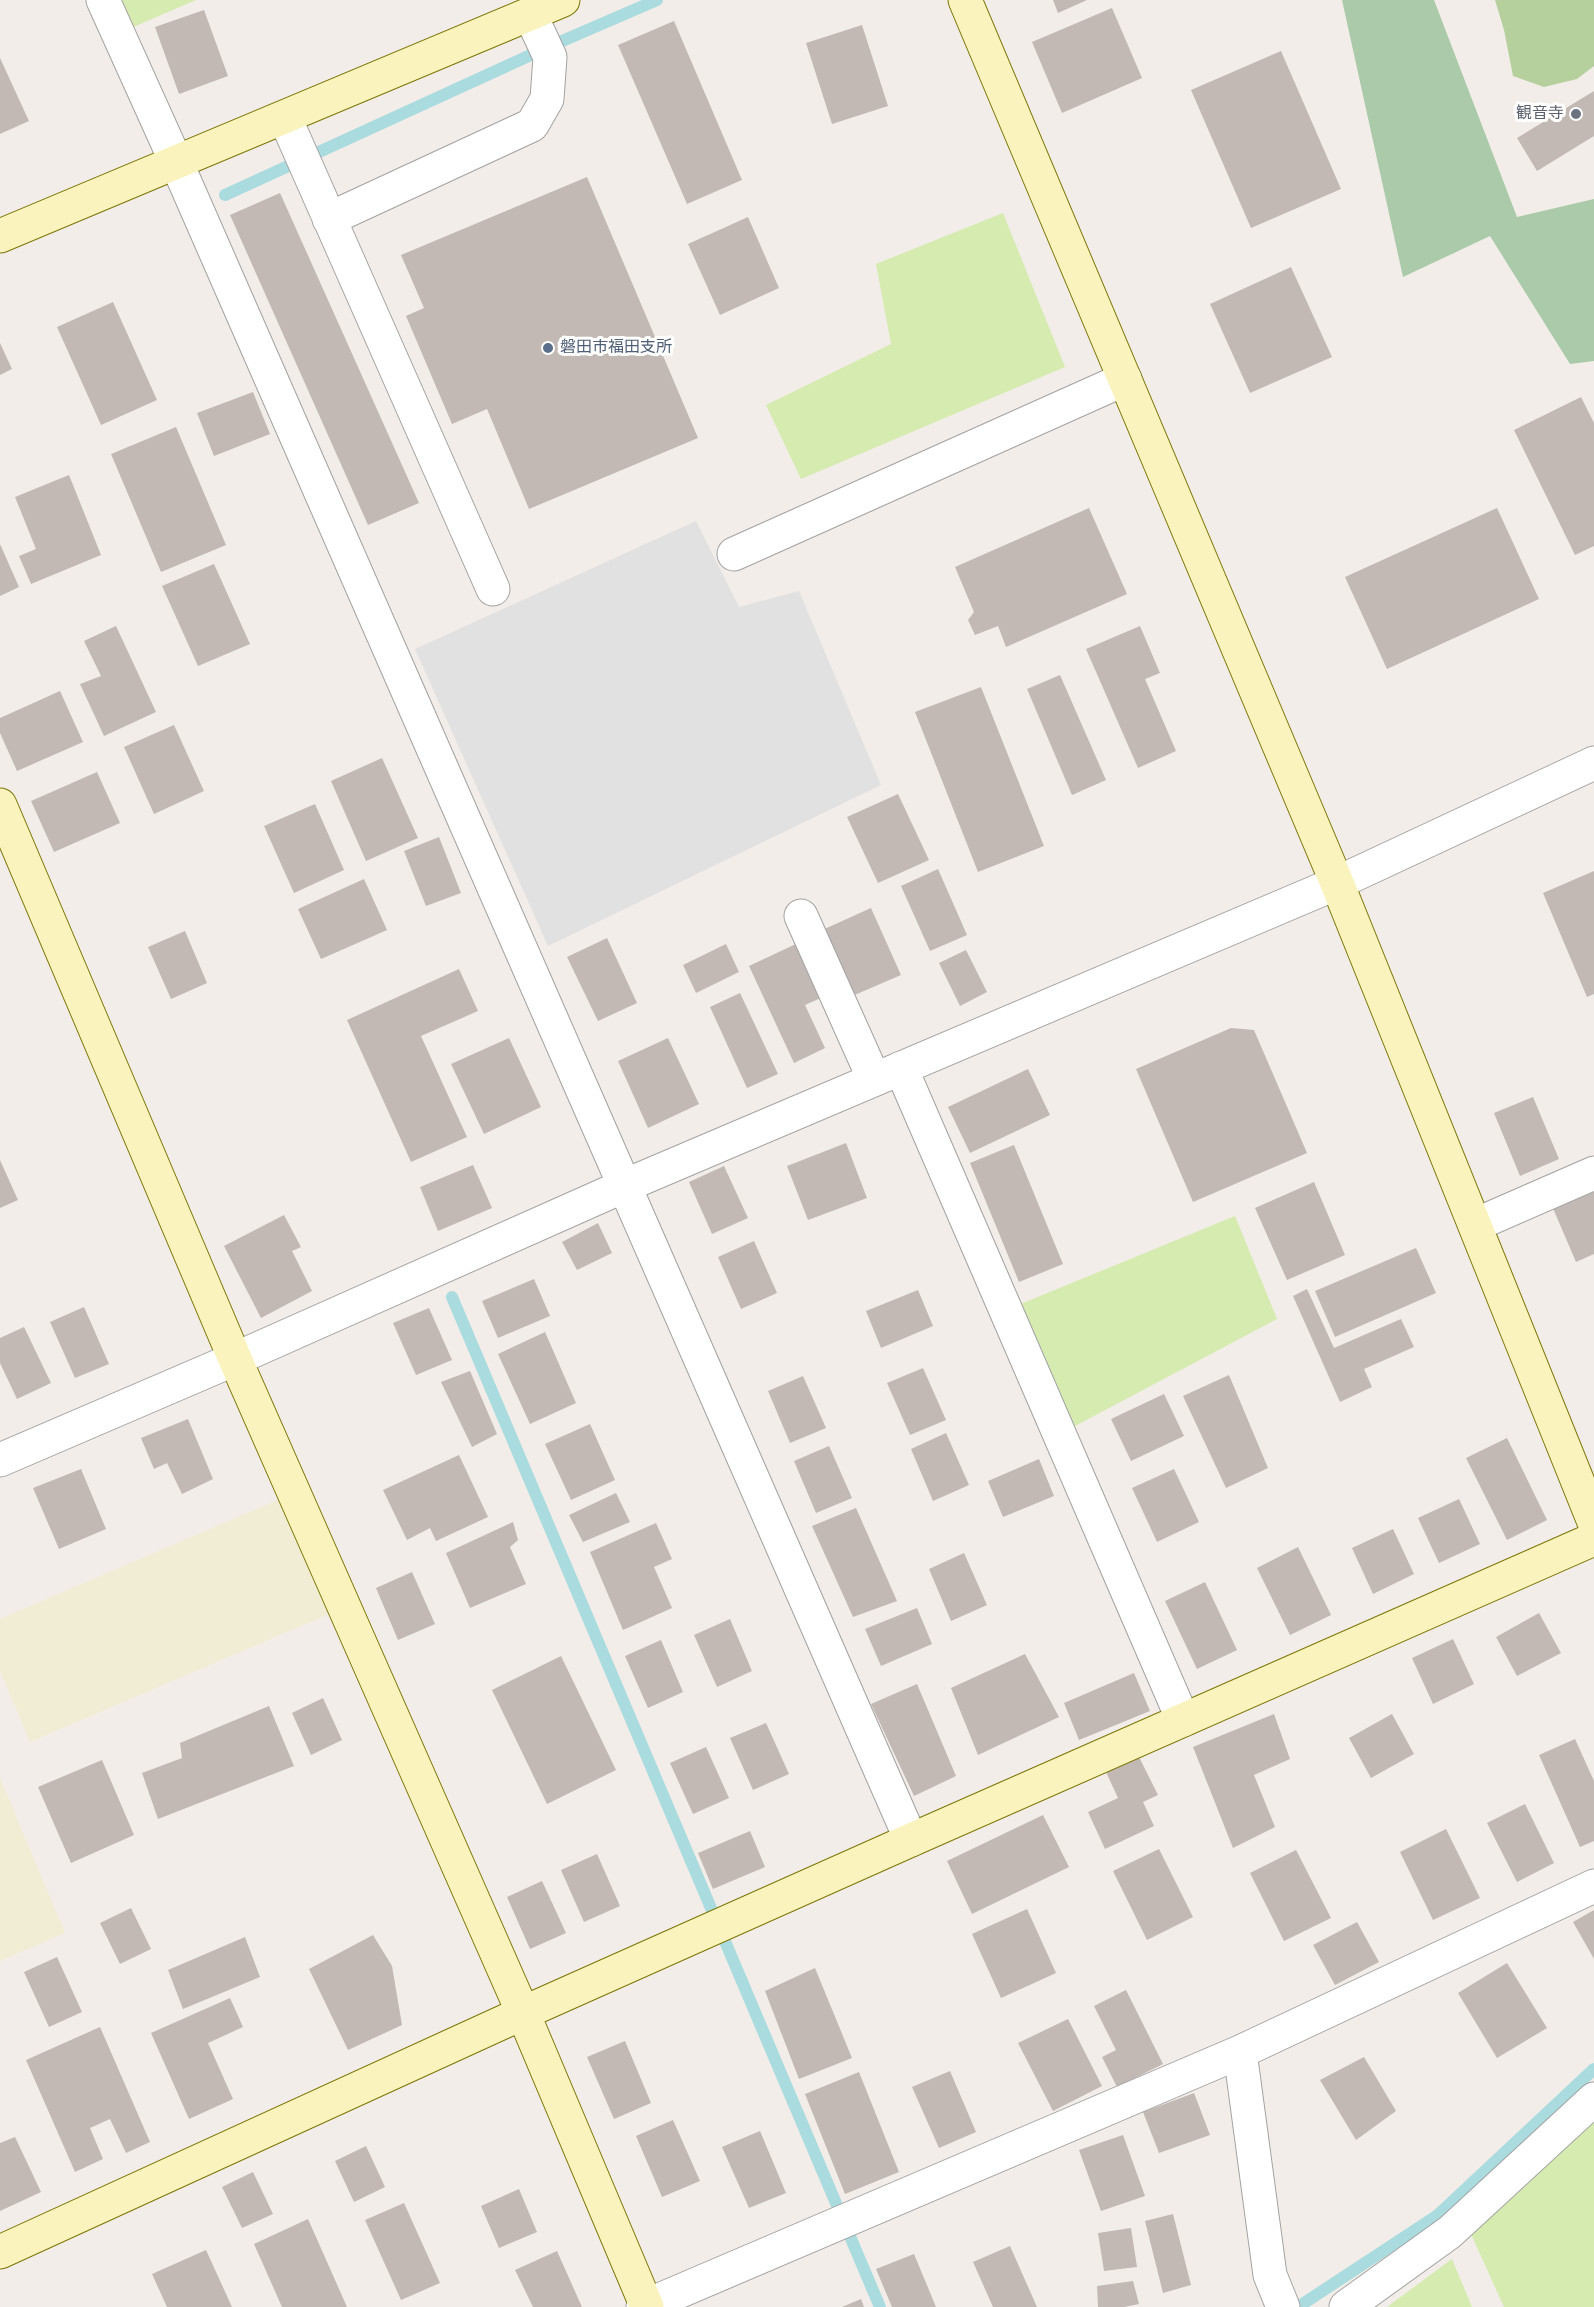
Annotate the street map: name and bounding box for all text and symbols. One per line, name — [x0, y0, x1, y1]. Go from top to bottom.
place label: 観音寺 — [1516, 104, 1564, 124]
marker: 観音寺 — [1569, 107, 1583, 121]
place label: 磐田市福田支所 — [560, 338, 672, 358]
marker: 磐田市福田支所 — [541, 341, 555, 355]

